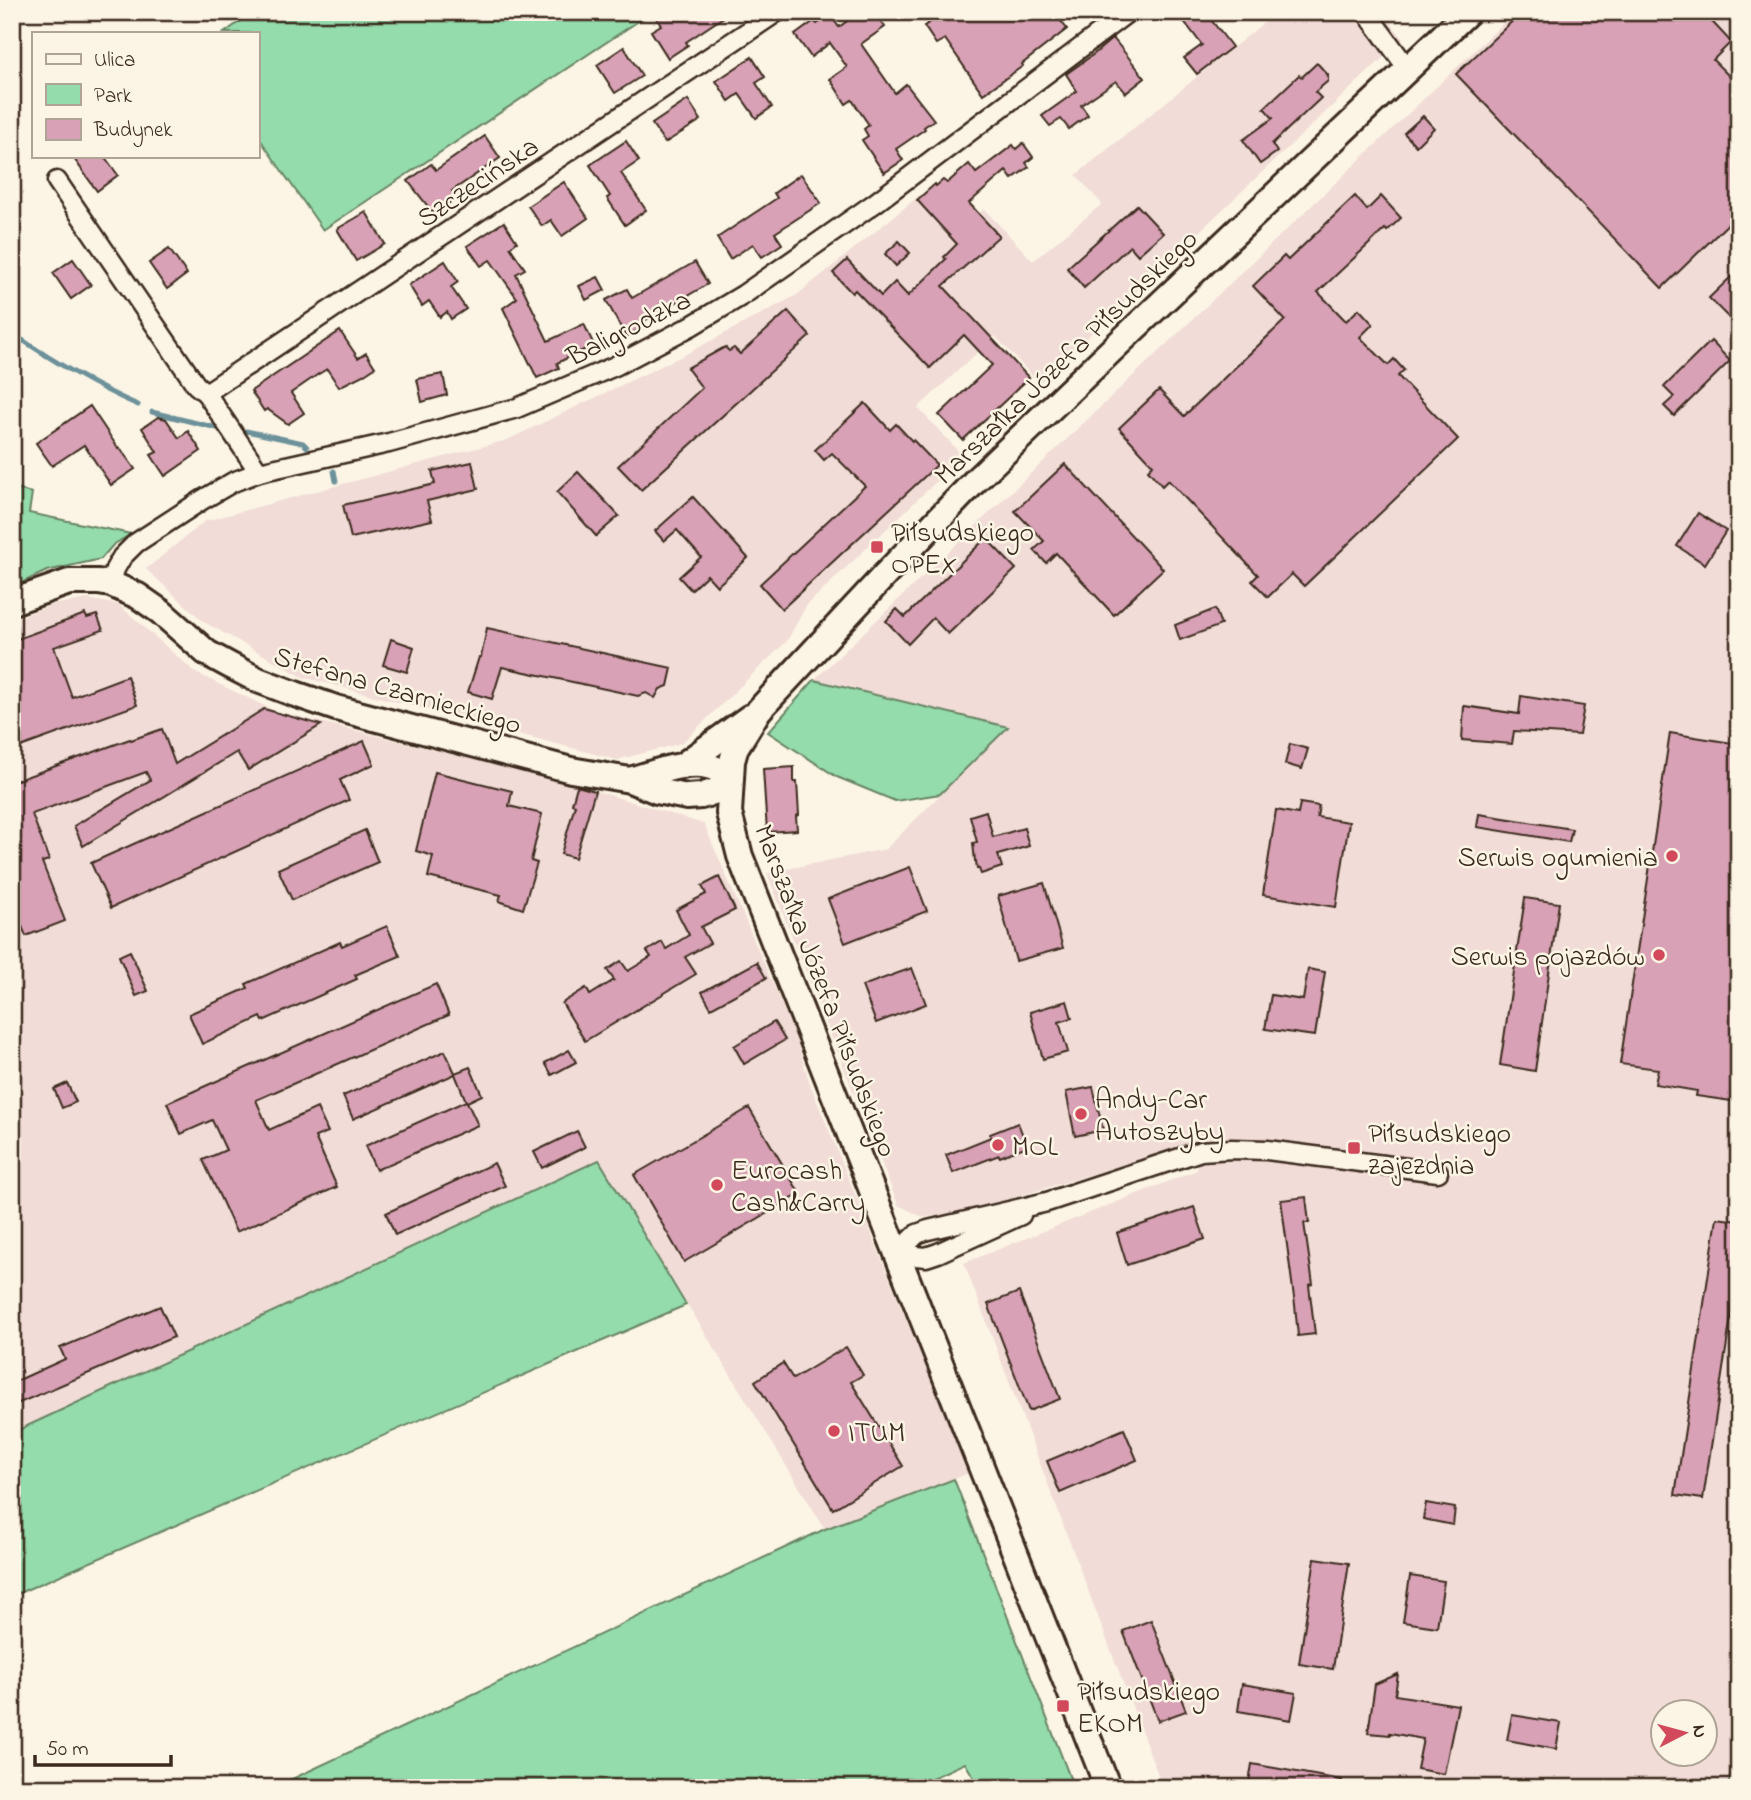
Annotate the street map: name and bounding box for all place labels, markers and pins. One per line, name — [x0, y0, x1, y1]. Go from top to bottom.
place label: Piłsudskiego OPEX — [891, 514, 1034, 587]
marker: Piłsudskiego OPEX — [869, 539, 885, 555]
place label: Serwis ogumienia — [1458, 839, 1658, 880]
marker: Serwis ogumienia — [1664, 848, 1680, 864]
place label: Serwis pojazdów — [1451, 938, 1645, 979]
marker: Serwis pojazdów — [1651, 947, 1667, 963]
place label: Andy-Car Autoszyby — [1095, 1081, 1224, 1154]
marker: Andy-Car Autoszyby — [1073, 1106, 1089, 1122]
place label: Piłsudskiego zajezdnia — [1368, 1115, 1511, 1188]
place label: MOL — [1012, 1128, 1058, 1169]
marker: MOL — [990, 1137, 1006, 1153]
marker: Piłsudskiego zajezdnia — [1346, 1140, 1362, 1156]
place label: Eurocash Cash&Carry — [731, 1152, 865, 1225]
marker: Eurocash Cash&Carry — [709, 1177, 725, 1193]
place label: ITUM — [848, 1414, 905, 1455]
marker: ITUM — [826, 1423, 842, 1439]
place label: Piłsudskiego EKOM — [1077, 1673, 1220, 1746]
marker: Piłsudskiego EKOM — [1055, 1698, 1071, 1714]

